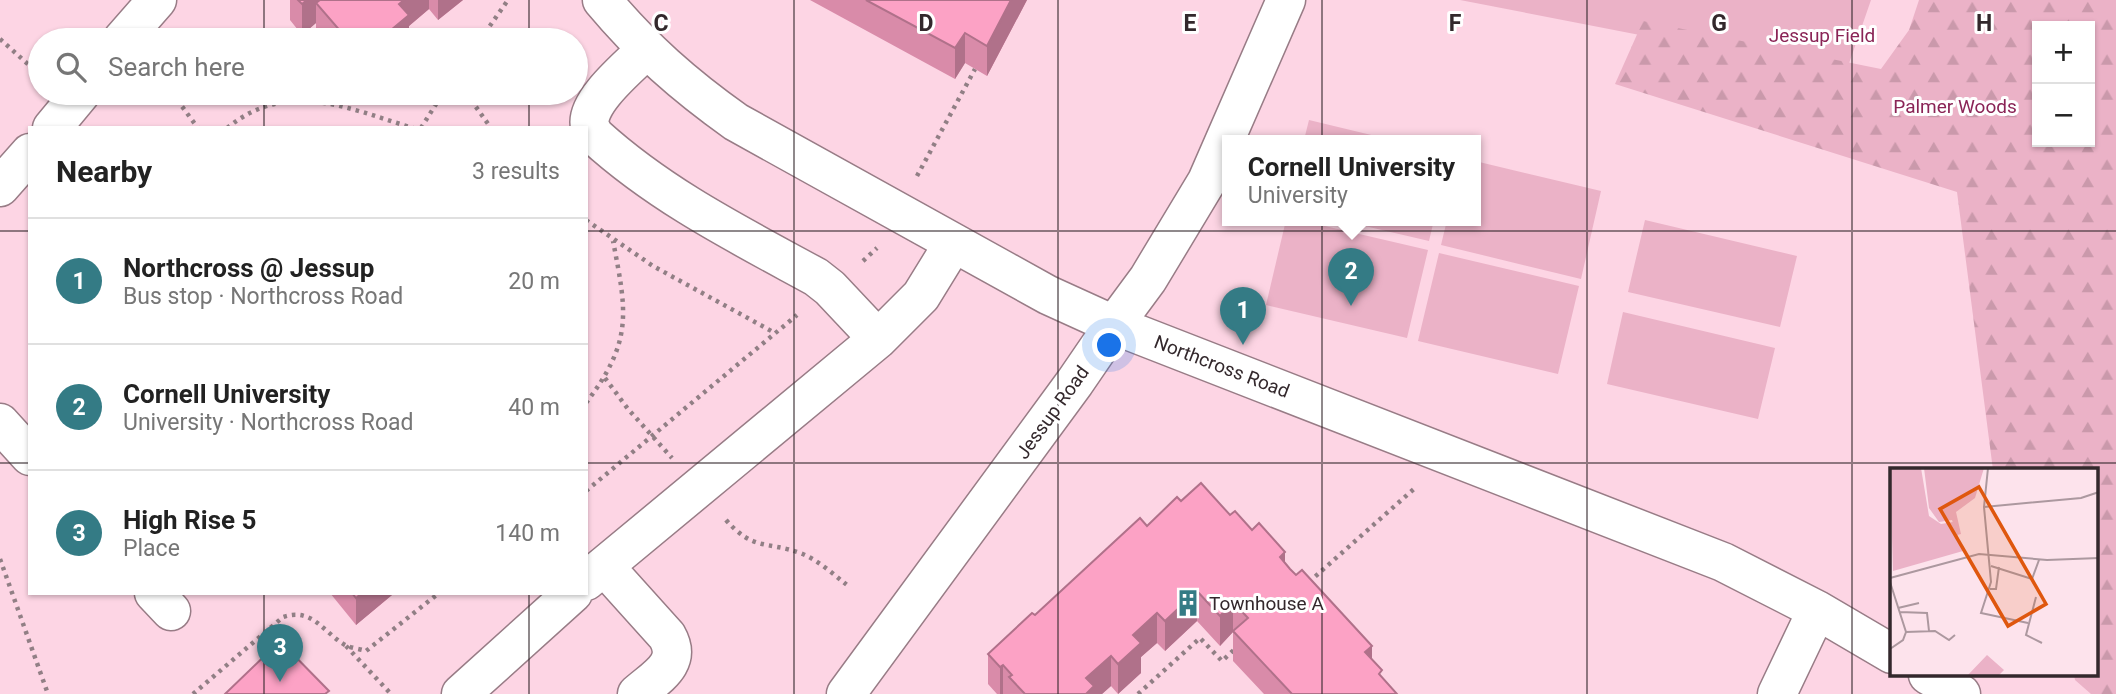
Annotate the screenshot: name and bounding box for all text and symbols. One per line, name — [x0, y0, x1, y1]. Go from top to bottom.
text: C — [653, 10, 669, 37]
text: D — [919, 10, 933, 37]
text: E — [1184, 10, 1197, 37]
text: F — [1449, 10, 1462, 37]
text: G — [1711, 10, 1727, 37]
text: H — [1976, 10, 1992, 37]
map controls — [2032, 21, 2095, 147]
button: + — [2032, 21, 2095, 84]
park label: Jessup Field — [1769, 24, 1875, 47]
search box — [28, 28, 588, 105]
icon: search — [52, 48, 90, 86]
text: Search here — [108, 52, 245, 82]
button: − — [2032, 84, 2095, 147]
park label: Palmer Woods — [1893, 95, 2017, 118]
popup — [1222, 135, 1481, 226]
text: Cornell University — [1248, 152, 1455, 182]
text: Nearby — [56, 154, 152, 189]
text: 3 results — [472, 158, 560, 185]
text: University — [1248, 182, 1348, 209]
pin: 2 — [1328, 248, 1374, 306]
text: Northcross @ Jessup — [123, 253, 374, 283]
text: 1 — [72, 268, 86, 295]
text: 20 m — [508, 268, 560, 295]
text: Bus stop · Northcross Road — [123, 283, 403, 310]
pin: 1 — [1220, 287, 1266, 345]
your location — [1092, 328, 1126, 362]
street label: Northcross Road — [1151, 330, 1293, 403]
street label: Jessup Road — [1011, 361, 1094, 463]
text: Cornell University — [123, 379, 330, 409]
text: 2 — [72, 394, 86, 421]
text: 40 m — [508, 394, 560, 421]
text: University · Northcross Road — [123, 409, 414, 436]
inset map — [1890, 468, 2098, 676]
text: High Rise 5 — [123, 505, 256, 535]
text: 3 — [72, 520, 86, 547]
text: 140 m — [495, 520, 560, 547]
text: Place — [123, 535, 180, 562]
building icon: Townhouse A — [1173, 588, 1203, 618]
place label: Townhouse A — [1209, 592, 1324, 615]
pin: 3 — [257, 624, 303, 682]

